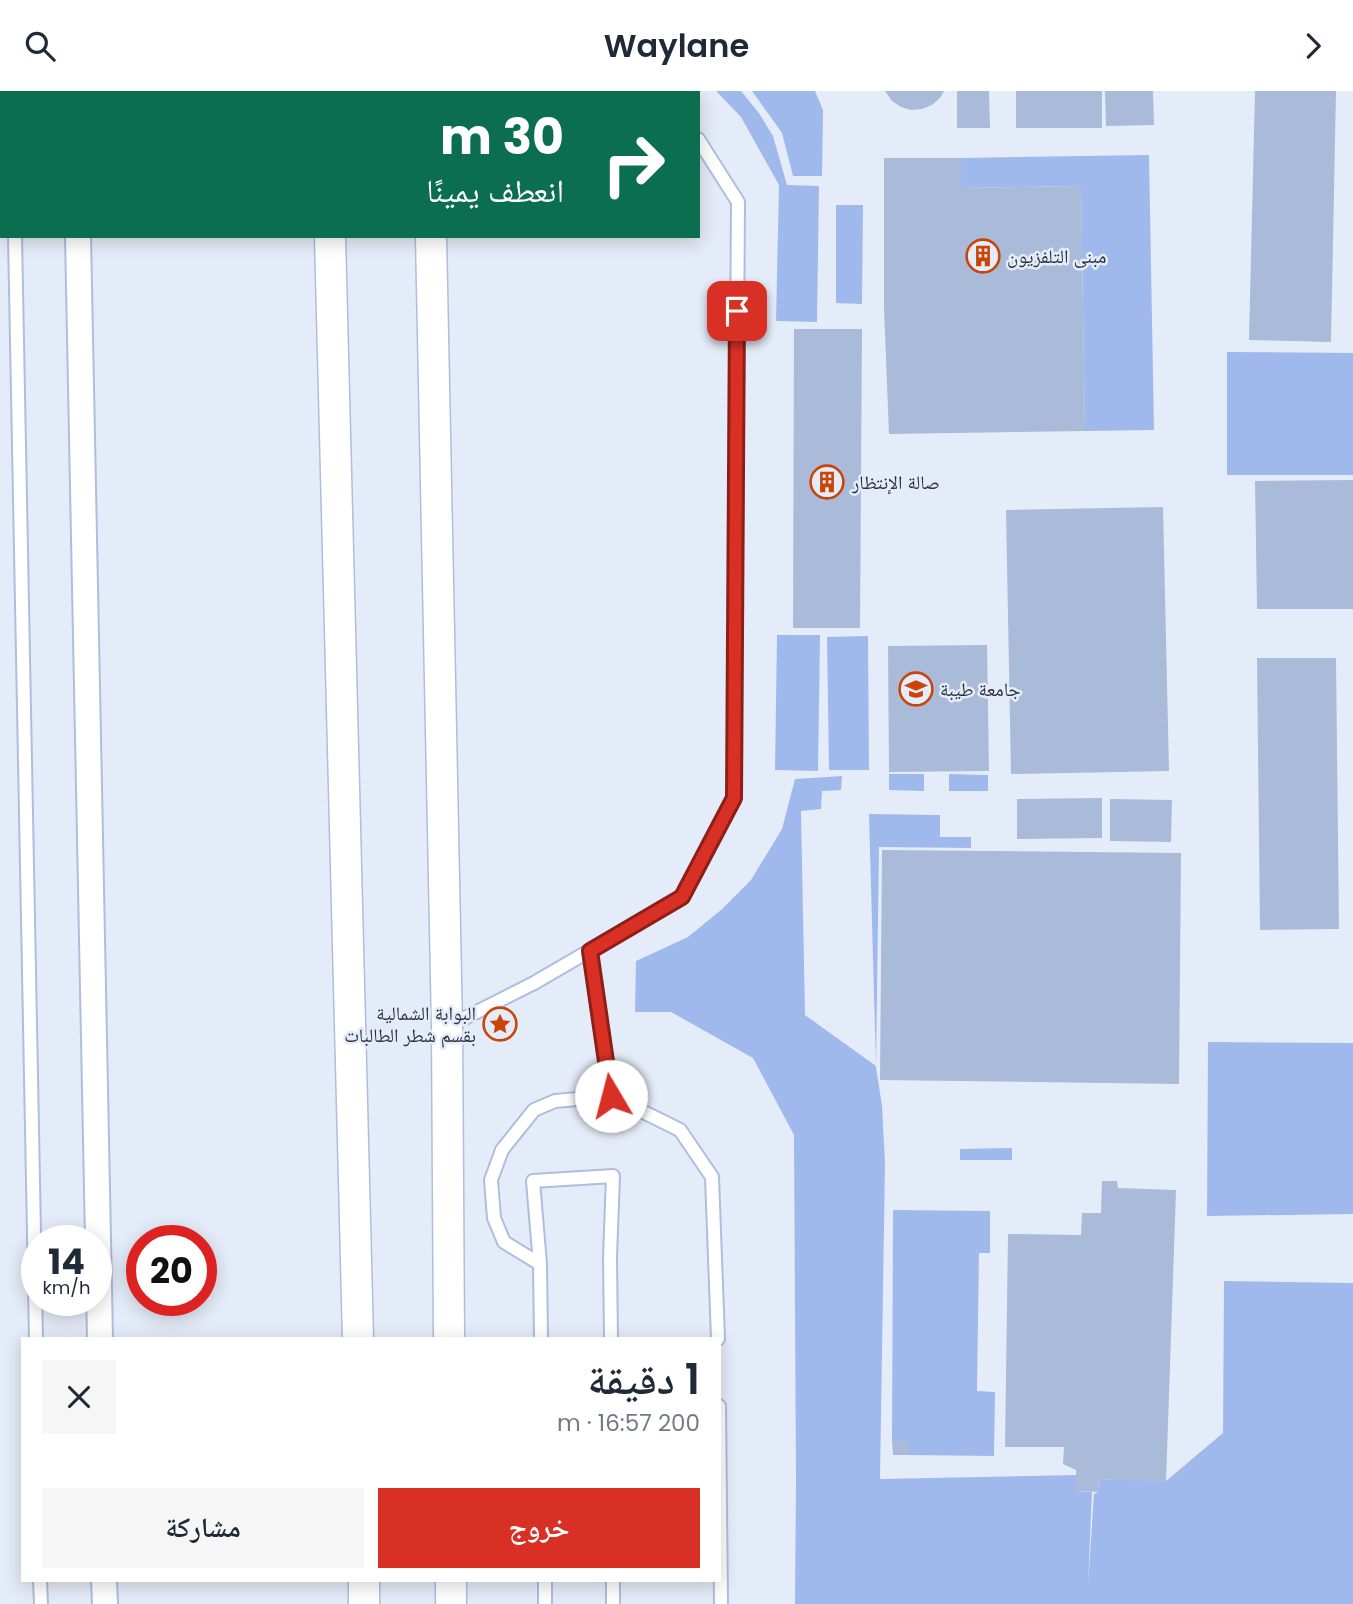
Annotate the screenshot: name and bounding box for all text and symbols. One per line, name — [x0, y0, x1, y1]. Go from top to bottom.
text: Waylane — [604, 23, 749, 68]
icon: search — [21, 27, 59, 65]
icon: forward — [1294, 27, 1332, 65]
text: 30 m — [440, 103, 564, 171]
icon: right — [588, 119, 679, 210]
text: انعطف يمينًا — [426, 168, 564, 213]
building icon: مبنى التلفزيون — [964, 237, 1002, 275]
place label: مبنى التلفزيون — [1007, 243, 1107, 270]
pin — [707, 281, 767, 341]
icon: arrive — [718, 292, 756, 330]
building icon: صالة الإنتظار — [808, 463, 846, 501]
place label: صالة الإنتظار — [851, 469, 940, 496]
school or university icon: جامعة طيبة — [897, 670, 935, 708]
place label: جامعة طيبة — [940, 676, 1021, 703]
place label: البوابة الشمالية بقسم شطر الطالبات — [344, 1000, 476, 1049]
place icon: البوابة الشمالية بقسم شطر الطالبات — [481, 1005, 519, 1043]
position arrow — [574, 1059, 648, 1133]
speed limit sign: 20 — [126, 1225, 217, 1316]
text: 14 — [48, 1237, 85, 1286]
text: km/h — [43, 1275, 90, 1300]
text: 1 دقيقة — [588, 1350, 700, 1409]
button: close — [42, 1360, 116, 1434]
text: 200 m · 16:57 — [557, 1407, 700, 1439]
button: مشاركة — [42, 1488, 364, 1568]
button: خروج — [378, 1488, 700, 1568]

